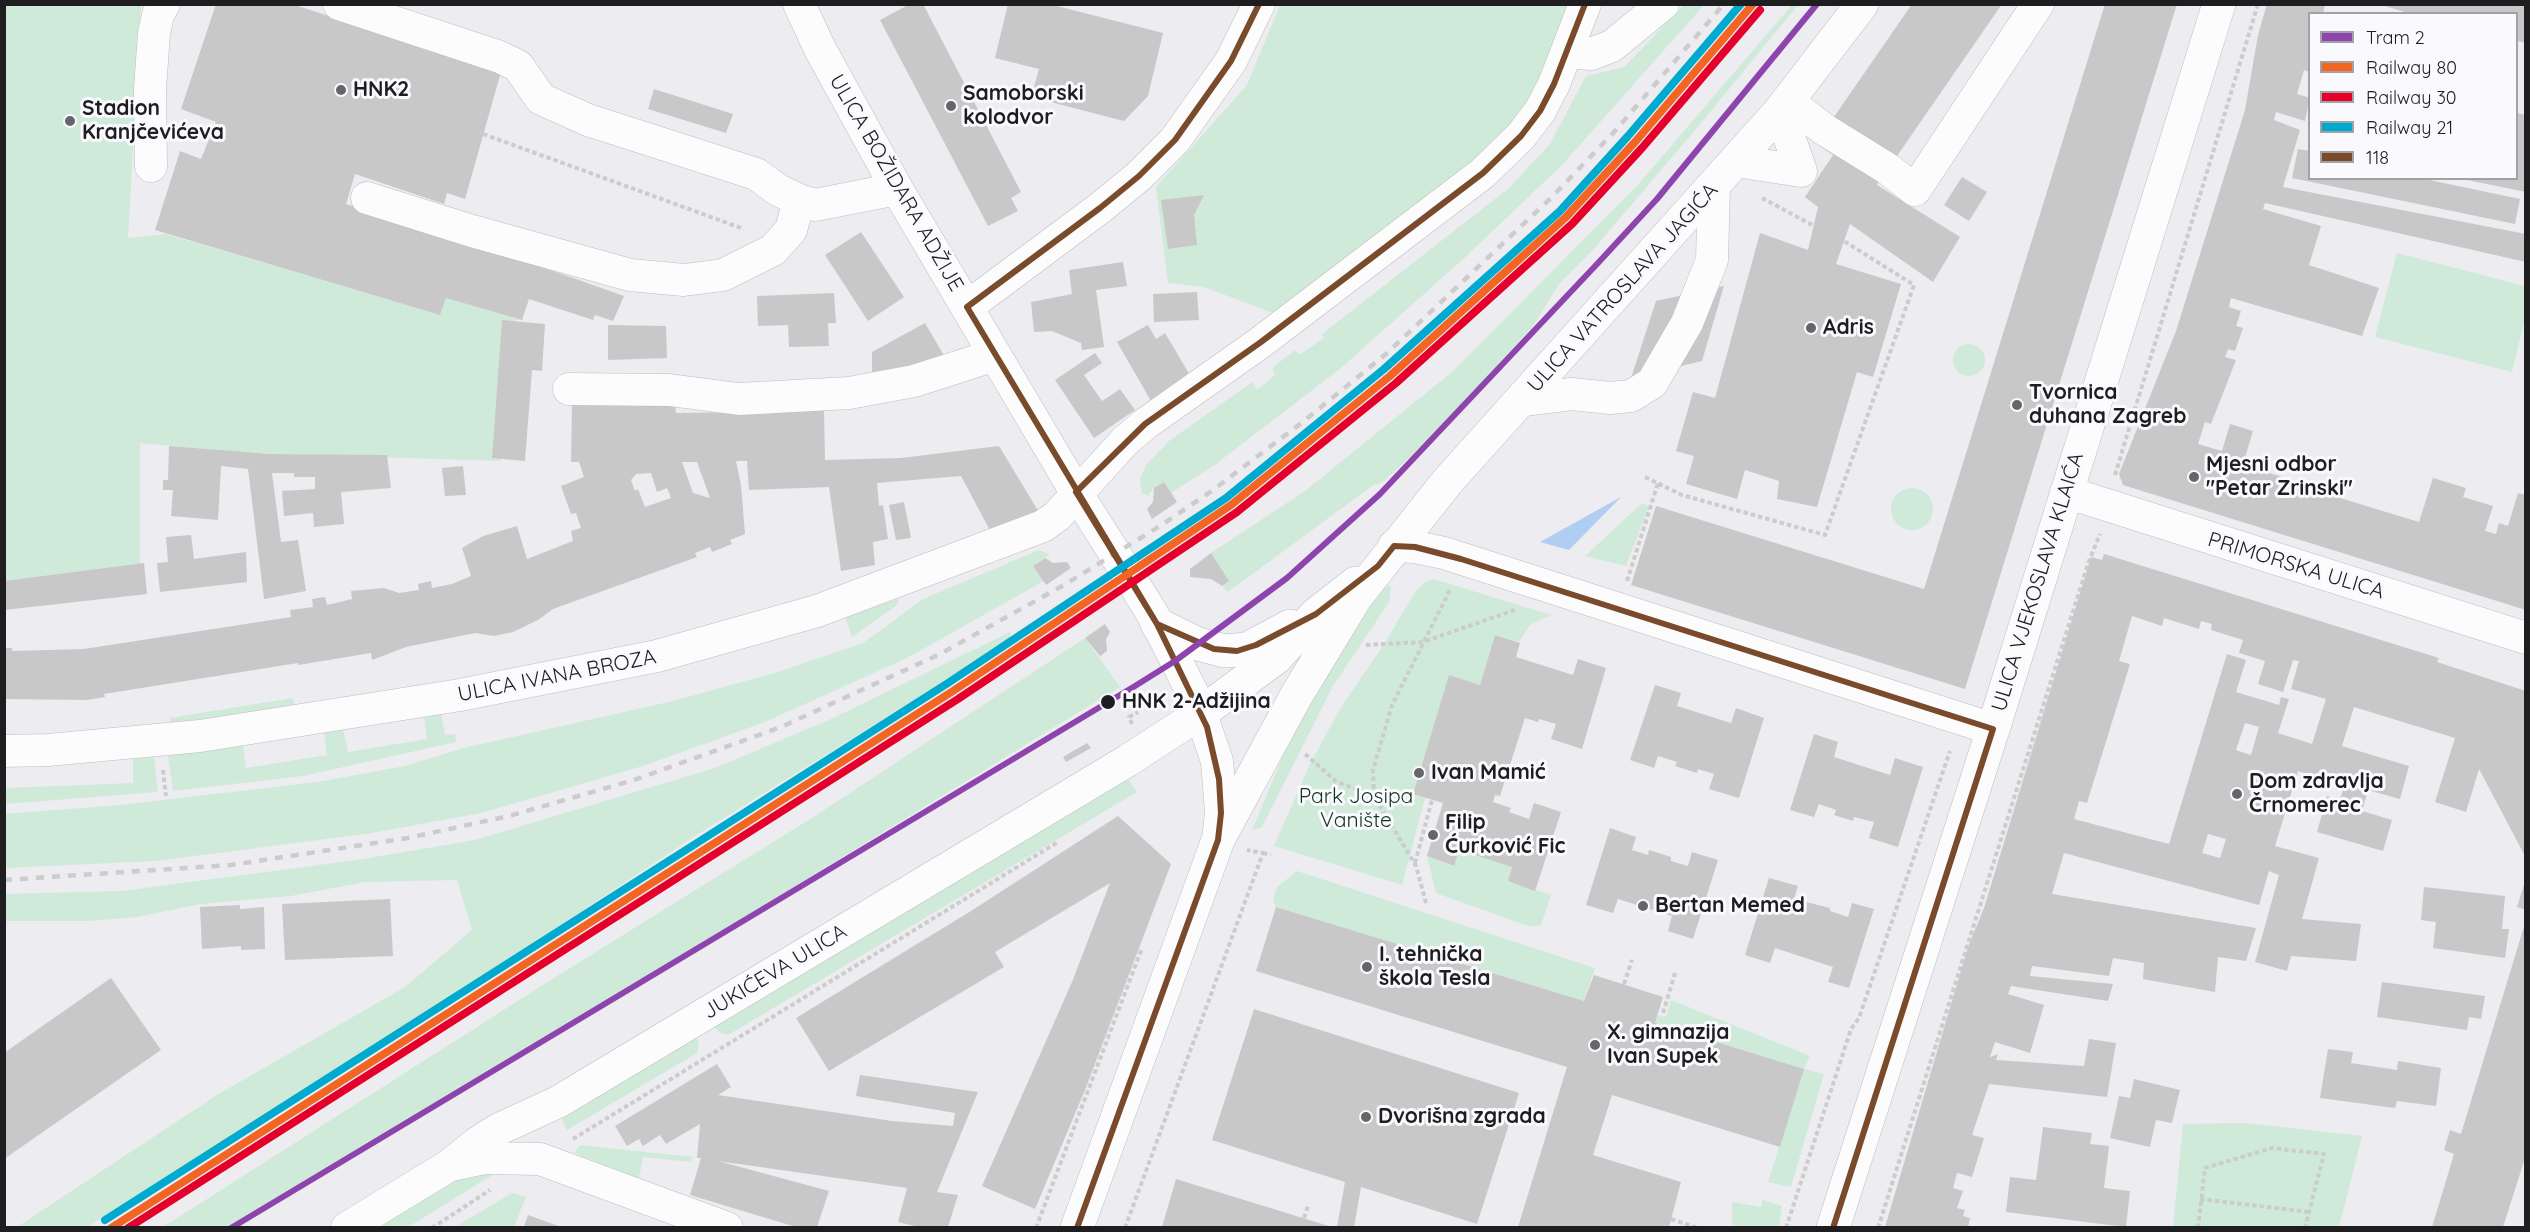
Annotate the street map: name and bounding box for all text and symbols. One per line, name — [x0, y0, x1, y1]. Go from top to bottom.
legend — [2308, 12, 2518, 180]
text: Tram 2 — [2366, 26, 2425, 49]
text: Railway 80 — [2366, 56, 2457, 79]
street label: ULICA BOŽIDARA ADŽIJE — [824, 70, 968, 296]
place label: HNK2 — [353, 77, 409, 103]
place label: Samoborski kolodvor — [963, 81, 1084, 131]
marker: HNK2 — [334, 83, 348, 97]
text: Railway 30 — [2366, 86, 2457, 109]
place label: Stadion Kranjčevićeva — [82, 96, 224, 146]
marker: Samoborski kolodvor — [944, 99, 958, 113]
marker: Stadion Kranjčevićeva — [63, 114, 77, 128]
text: Railway 21 — [2366, 116, 2453, 139]
text: 118 — [2366, 146, 2389, 169]
street label: ULICA VATROSLAVA JAGIĆA — [1523, 178, 1723, 398]
place label: Adris — [1823, 315, 1874, 341]
marker: Adris — [1804, 321, 1818, 335]
place label: Tvornica duhana Zagreb — [2029, 380, 2186, 430]
marker: Tvornica duhana Zagreb — [2010, 398, 2024, 412]
street label: ULICA VJEKOSLAVA KLAIĆA — [1987, 449, 2089, 715]
place label: Mjesni odbor "Petar Zrinski" — [2206, 452, 2353, 502]
marker: Mjesni odbor "Petar Zrinski" — [2187, 470, 2201, 484]
street label: PRIMORSKA ULICA — [2205, 527, 2387, 605]
street label: ULICA IVANA BROZA — [456, 644, 658, 708]
place label: HNK 2-Adžijina — [1122, 689, 1271, 715]
marker: HNK 2-Adžijina — [1099, 693, 1117, 711]
place label: Ivan Mamić — [1431, 760, 1546, 786]
marker: Ivan Mamić — [1412, 766, 1426, 780]
place label: Dom zdravlja Črnomerec — [2249, 769, 2384, 819]
park label: Park Josipa Vanište — [1299, 784, 1413, 834]
marker: Dom zdravlja Črnomerec — [2230, 787, 2244, 801]
place label: Filip Ćurković Fic — [1445, 810, 1565, 860]
marker: Filip Ćurković Fic — [1426, 828, 1440, 842]
place label: Bertan Memed — [1655, 893, 1805, 919]
marker: Bertan Memed — [1636, 899, 1650, 913]
street label: JUKIĆEVA ULICA — [699, 919, 851, 1025]
place label: I. tehnička škola Tesla — [1379, 942, 1490, 992]
marker: I. tehnička škola Tesla — [1360, 960, 1374, 974]
place label: X. gimnazija Ivan Supek — [1607, 1020, 1729, 1070]
marker: X. gimnazija Ivan Supek — [1588, 1038, 1602, 1052]
place label: Dvorišna zgrada — [1378, 1104, 1546, 1130]
marker: Dvorišna zgrada — [1359, 1110, 1373, 1124]

